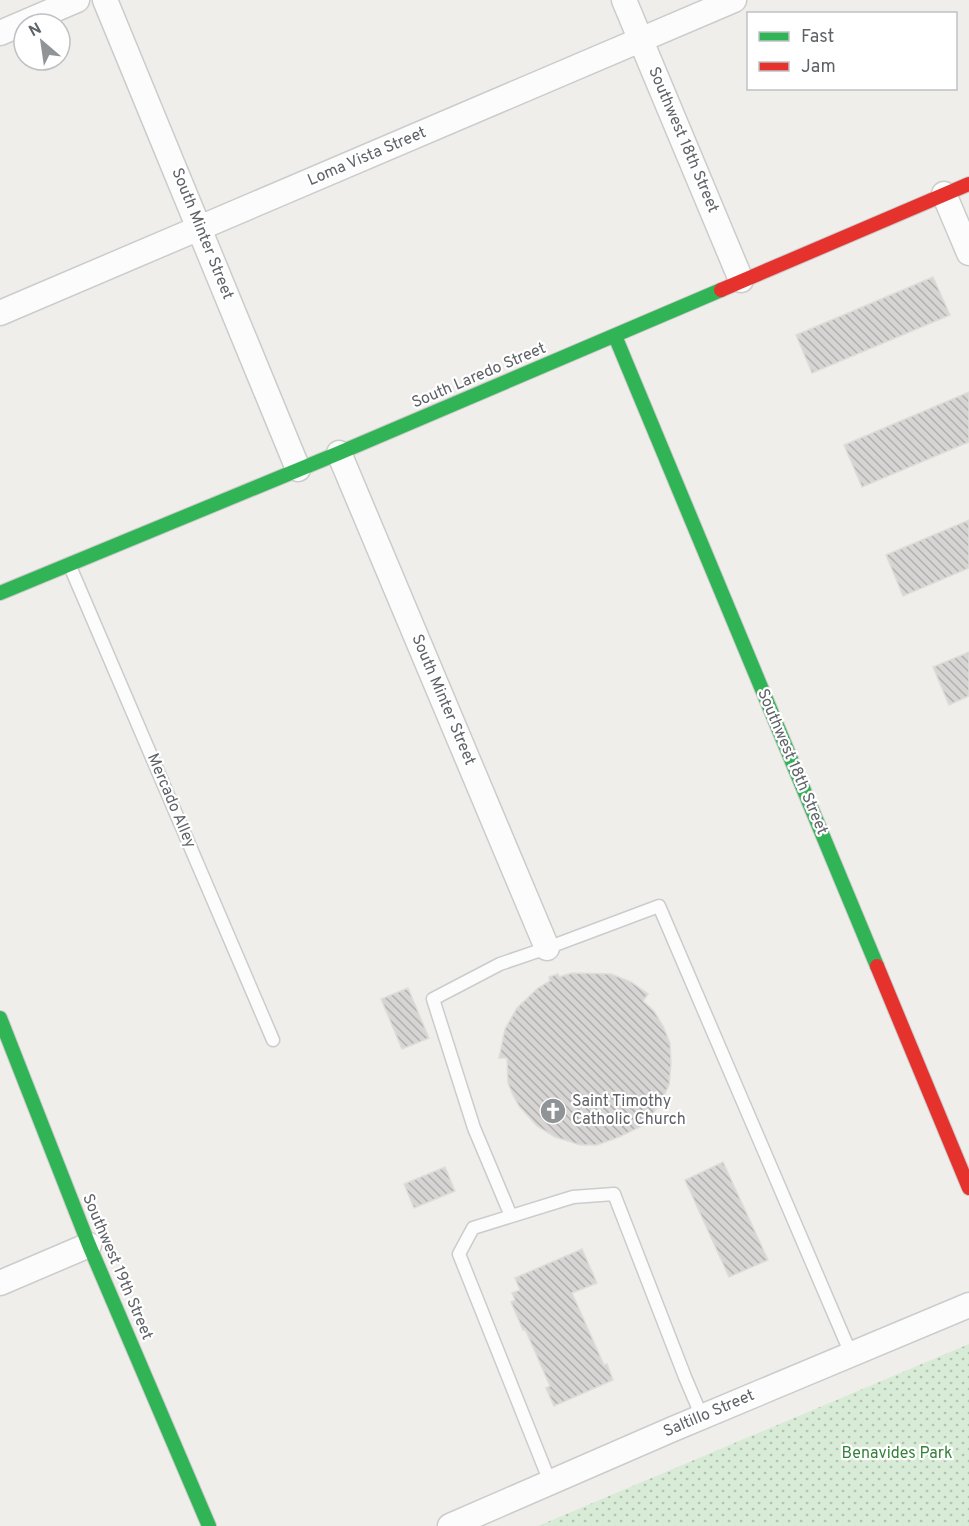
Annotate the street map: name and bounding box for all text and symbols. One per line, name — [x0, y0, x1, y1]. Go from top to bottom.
north arrow — [12, 12, 72, 72]
legend — [747, 12, 957, 90]
text: N — [26, 19, 46, 42]
text: Fast — [801, 26, 834, 49]
text: Jam — [801, 56, 836, 79]
street label: Southwest 18th Street — [643, 64, 723, 216]
street label: Loma Vista Street — [305, 123, 429, 191]
street label: South Minter Street — [166, 165, 238, 303]
street label: South Laredo Street — [409, 339, 549, 413]
street label: South Minter Street — [406, 632, 480, 768]
street label: Southwest 18th Street — [752, 686, 832, 838]
street label: Mercado Alley — [142, 751, 200, 851]
place label: Saint Timothy Catholic Church — [572, 1092, 686, 1130]
church icon: Saint Timothy Catholic Church — [538, 1096, 568, 1126]
street label: Southwest 19th Street — [77, 1191, 157, 1343]
street label: Saltillo Street — [660, 1386, 758, 1442]
park label: Benavides Park — [842, 1444, 952, 1464]

